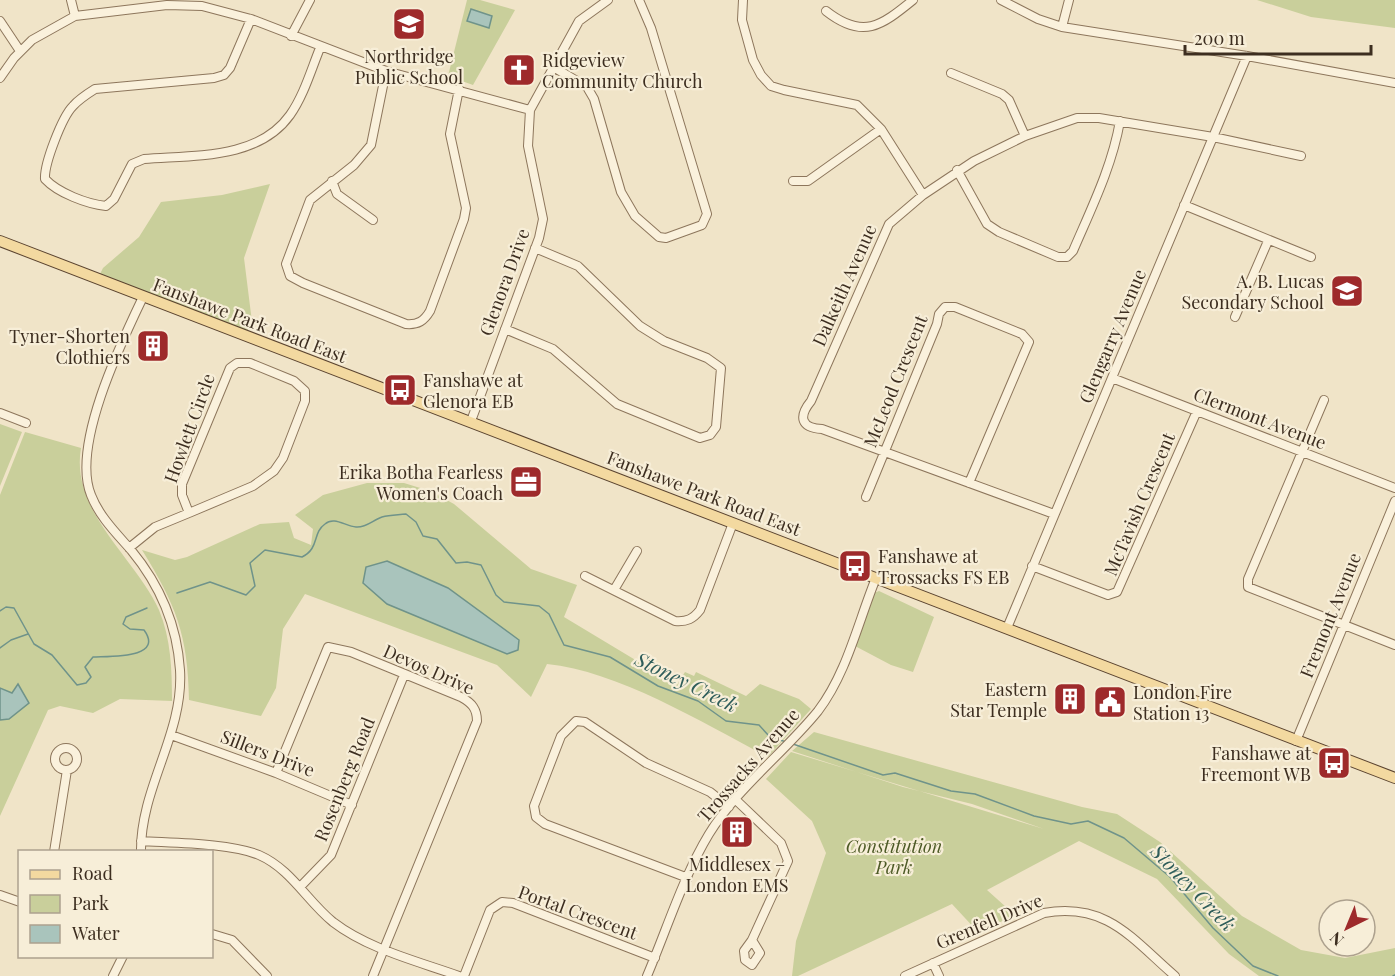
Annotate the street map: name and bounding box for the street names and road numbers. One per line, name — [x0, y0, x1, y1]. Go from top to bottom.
street label: Dalkeith Avenue — [806, 220, 882, 350]
street label: Glenora Drive — [473, 225, 535, 339]
street label: Glengarry Avenue — [1073, 265, 1151, 407]
street label: Fanshawe Park Road East — [150, 272, 351, 368]
street label: McLeod Crescent — [858, 311, 933, 451]
street label: Howlett Circle — [158, 370, 220, 486]
street label: Clermont Avenue — [1190, 382, 1330, 454]
street label: McTavish Crescent — [1098, 428, 1180, 579]
street label: Fanshawe Park Road East — [604, 445, 805, 541]
street label: Fremont Avenue — [1294, 549, 1366, 681]
street label: Devos Drive — [380, 638, 478, 700]
street label: Trossacks Avenue — [692, 703, 804, 827]
street label: Rosenberg Road — [308, 713, 380, 845]
street label: Sillers Drive — [218, 724, 318, 782]
street label: Portal Crescent — [515, 879, 642, 945]
street label: Grenfell Drive — [932, 888, 1046, 954]

